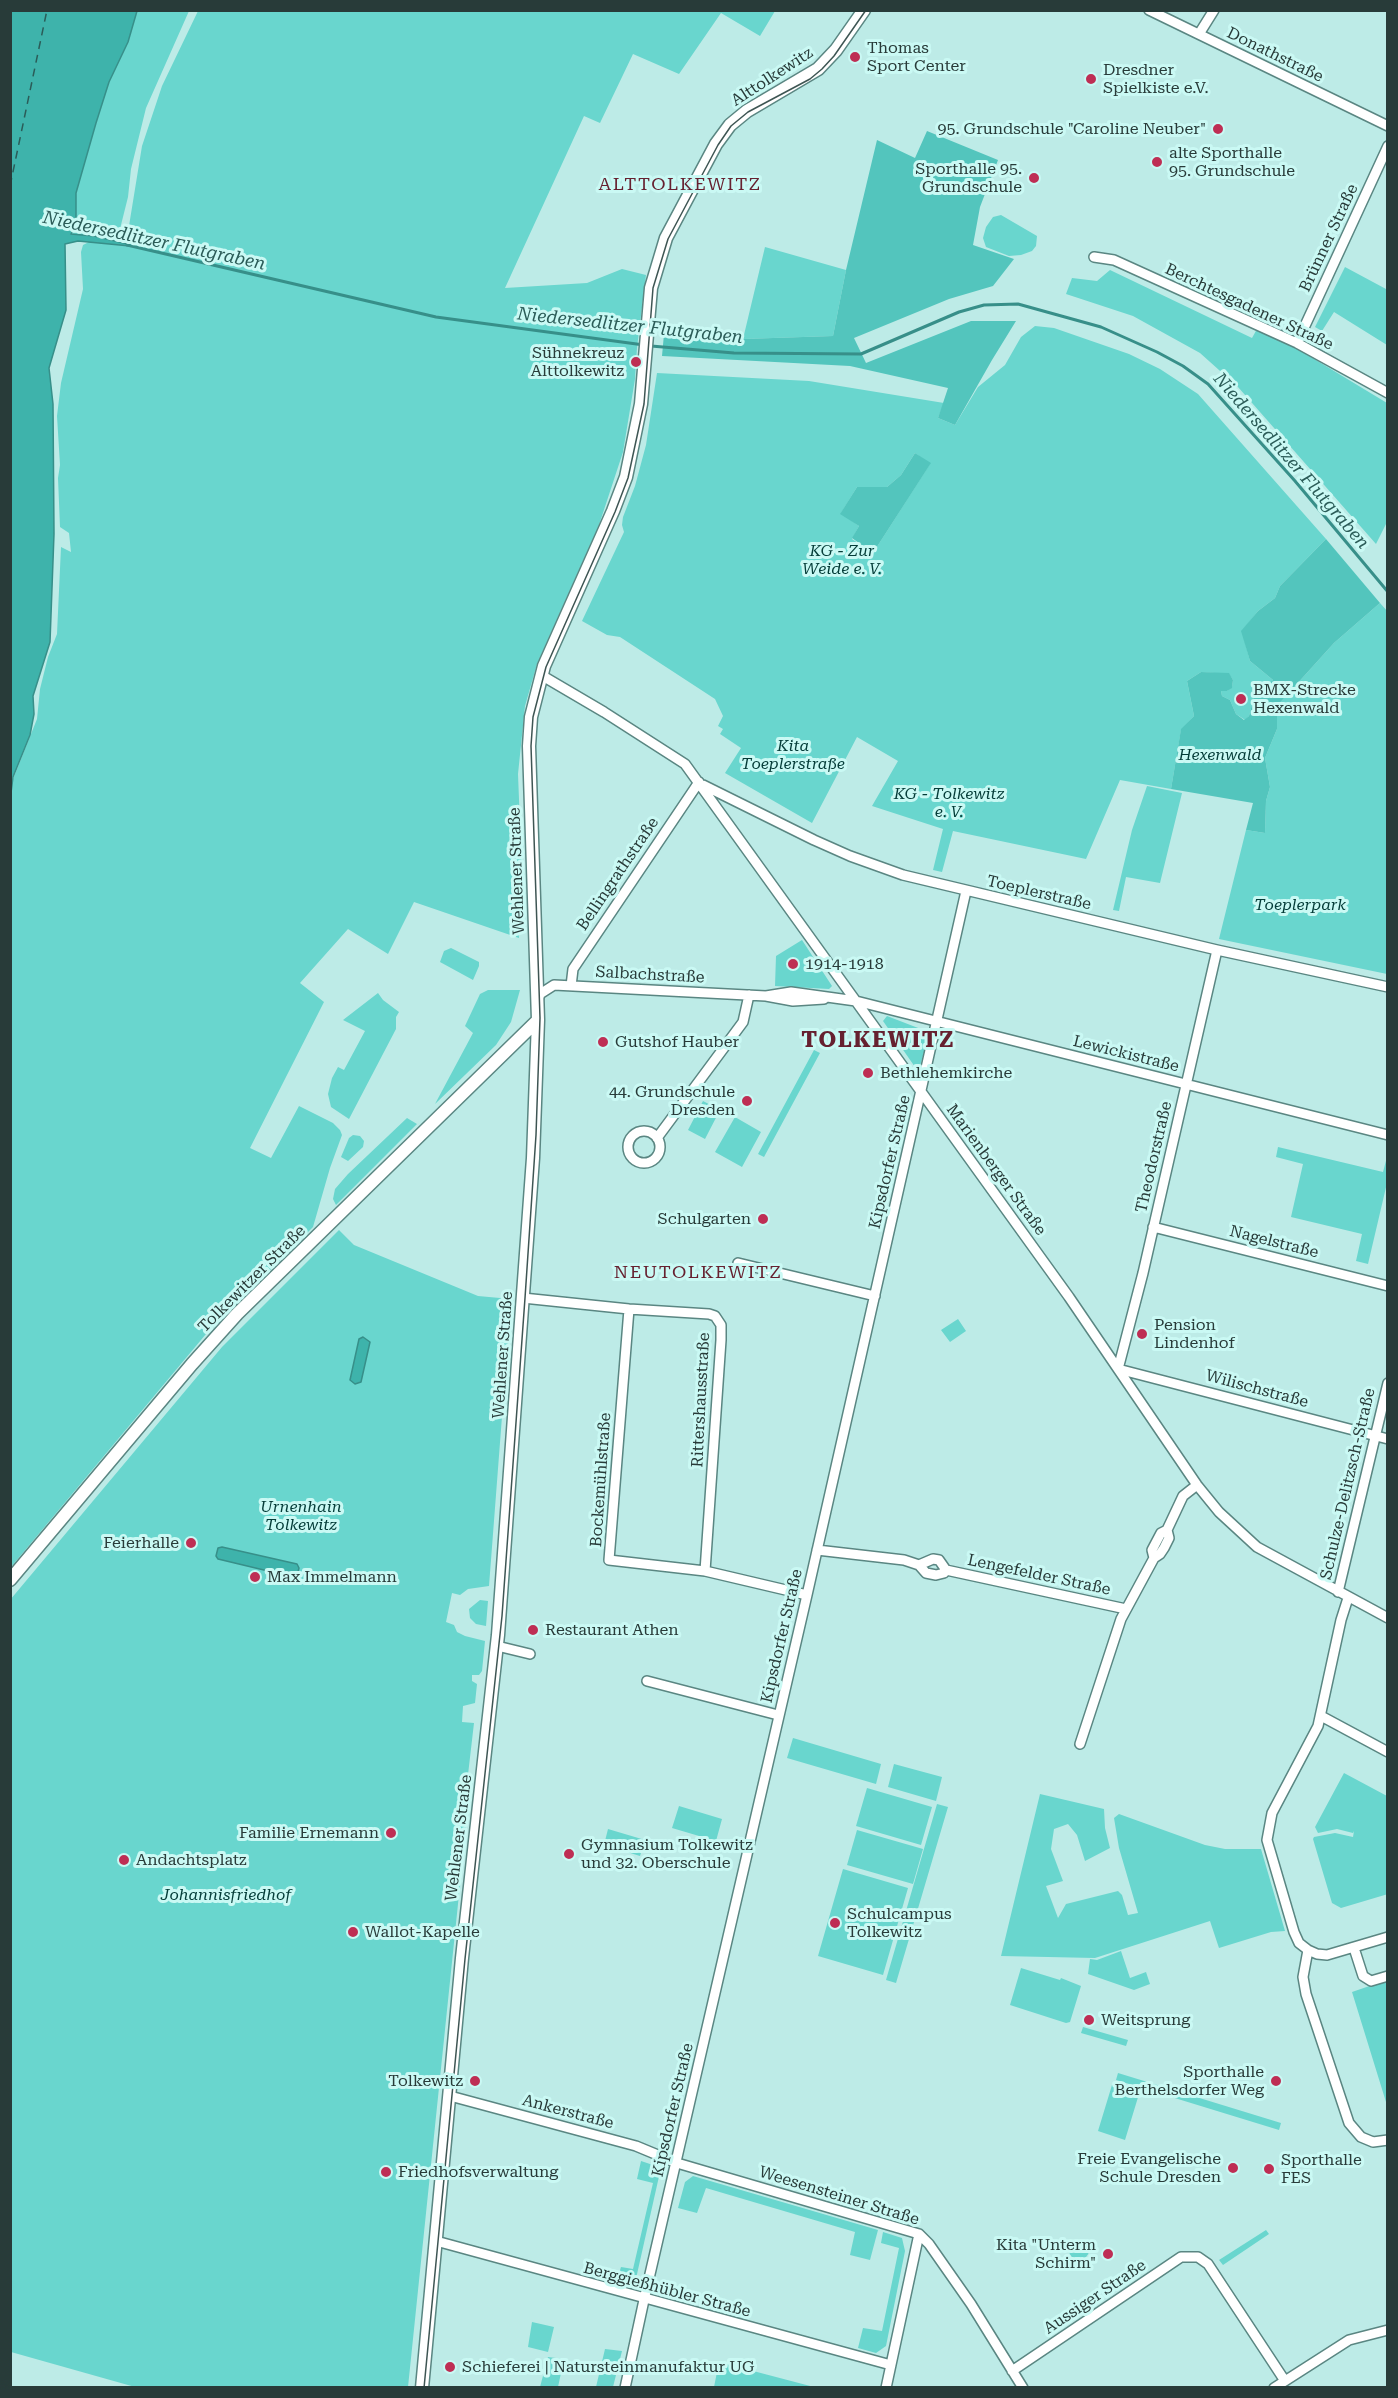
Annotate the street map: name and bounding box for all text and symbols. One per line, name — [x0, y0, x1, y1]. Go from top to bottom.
street label: Donathstraße — [1224, 23, 1326, 87]
place label: Thomas Sport Center — [867, 38, 966, 76]
street label: Alttolkewitz — [728, 44, 816, 110]
marker: Thomas Sport Center — [848, 50, 862, 64]
place label: Dresdner Spielkiste e.V. — [1103, 60, 1209, 98]
marker: Dresdner Spielkiste e.V. — [1084, 72, 1098, 86]
place label: 95. Grundschule "Caroline Neuber" — [938, 119, 1206, 139]
marker: 95. Grundschule "Caroline Neuber" — [1211, 122, 1225, 136]
place label: alte Sporthalle 95. Grundschule — [1169, 143, 1295, 181]
marker: alte Sporthalle 95. Grundschule — [1150, 155, 1164, 169]
place label: Sporthalle 95. Grundschule — [915, 159, 1022, 197]
marker: Sporthalle 95. Grundschule — [1027, 171, 1041, 185]
district label: ALTTOLKEWITZ — [599, 174, 761, 196]
street label: Brünner Straße — [1296, 181, 1362, 295]
water label: Niedersedlitzer Flutgraben — [41, 207, 267, 275]
street label: Berchtesgadener Straße — [1162, 260, 1336, 354]
water label: Niedersedlitzer Flutgraben — [516, 303, 744, 349]
place label: Sühnekreuz Alttolkewitz — [531, 343, 624, 381]
marker: Sühnekreuz Alttolkewitz — [629, 355, 643, 369]
water label: Niedersedlitzer Flutgraben — [1208, 368, 1374, 554]
park label: KG - Zur Weide e. V. — [802, 541, 882, 579]
place label: BMX-Strecke Hexenwald — [1253, 680, 1356, 718]
marker: BMX-Strecke Hexenwald — [1234, 692, 1248, 706]
park label: Kita Toeplerstraße — [741, 736, 845, 774]
park label: Hexenwald — [1178, 745, 1262, 765]
park label: KG - Tolkewitz e. V. — [894, 784, 1004, 822]
street label: Wehlener Straße — [505, 807, 529, 935]
street label: Bellingrathstraße — [573, 814, 663, 934]
street label: Toeplerstraße — [985, 872, 1093, 914]
park label: Toeplerpark — [1254, 895, 1346, 915]
place label: 1914-1918 — [805, 954, 884, 974]
marker: 1914-1918 — [786, 957, 800, 971]
street label: Salbachstraße — [595, 963, 705, 987]
district label: TOLKEWITZ — [801, 1028, 955, 1054]
place label: Gutshof Hauber — [615, 1032, 739, 1052]
street label: Lewickistraße — [1071, 1032, 1181, 1076]
marker: Gutshof Hauber — [596, 1035, 610, 1049]
place label: Bethlehemkirche — [880, 1063, 1012, 1083]
marker: Bethlehemkirche — [861, 1066, 875, 1080]
place label: 44. Grundschule Dresden — [609, 1082, 735, 1120]
street label: Kipsdorfer Straße — [865, 1093, 915, 1231]
marker: 44. Grundschule Dresden — [740, 1094, 754, 1108]
street label: Theodorstraße — [1132, 1099, 1176, 1215]
street label: Marienberger Straße — [942, 1101, 1050, 1239]
place label: Schulgarten — [657, 1209, 751, 1229]
marker: Schulgarten — [756, 1212, 770, 1226]
street label: Tolkewitzer Straße — [194, 1221, 310, 1337]
street label: Nagelstraße — [1228, 1222, 1320, 1262]
district label: NEUTOLKEWITZ — [614, 1262, 782, 1284]
street label: Wehlener Straße — [489, 1291, 517, 1419]
place label: Pension Lindenhof — [1154, 1315, 1235, 1353]
marker: Pension Lindenhof — [1135, 1327, 1149, 1341]
street label: Rittershausstraße — [688, 1332, 714, 1468]
street label: Wilischstraße — [1203, 1366, 1311, 1412]
street label: Schulze-Delitzsch-Straße — [1317, 1386, 1379, 1582]
street label: Bockemühlstraße — [587, 1412, 615, 1548]
park label: Urnenhain Tolkewitz — [260, 1497, 342, 1535]
place label: Feierhalle — [103, 1533, 179, 1553]
marker: Feierhalle — [184, 1536, 198, 1550]
street label: Lengefelder Straße — [966, 1550, 1112, 1600]
place label: Max Immelmann — [267, 1567, 397, 1587]
street label: Kipsdorfer Straße — [757, 1567, 807, 1705]
marker: Max Immelmann — [248, 1570, 262, 1584]
place label: Restaurant Athen — [545, 1620, 679, 1640]
marker: Restaurant Athen — [526, 1623, 540, 1637]
street label: Wehlener Straße — [442, 1774, 476, 1902]
place label: Familie Ernemann — [239, 1823, 379, 1843]
marker: Familie Ernemann — [384, 1826, 398, 1840]
place label: Gymnasium Tolkewitz und 32. Oberschule — [581, 1835, 753, 1873]
marker: Gymnasium Tolkewitz und 32. Oberschule — [562, 1847, 576, 1861]
place label: Andachtsplatz — [136, 1850, 247, 1870]
marker: Andachtsplatz — [117, 1853, 131, 1867]
park label: Johannisfriedhof — [161, 1885, 291, 1905]
place label: Schulcampus Tolkewitz — [847, 1904, 952, 1942]
marker: Schulcampus Tolkewitz — [828, 1916, 842, 1930]
place label: Wallot-Kapelle — [365, 1922, 480, 1942]
marker: Wallot-Kapelle — [346, 1925, 360, 1939]
place label: Weitsprung — [1101, 2010, 1190, 2030]
marker: Weitsprung — [1082, 2013, 1096, 2027]
street label: Kipsdorfer Straße — [648, 2041, 698, 2179]
place label: Sporthalle Berthelsdorfer Weg — [1115, 2062, 1264, 2100]
place label: Tolkewitz — [388, 2071, 463, 2091]
marker: Tolkewitz — [468, 2074, 482, 2088]
marker: Sporthalle Berthelsdorfer Weg — [1269, 2074, 1283, 2088]
street label: Ankerstraße — [520, 2091, 616, 2133]
place label: Freie Evangelische Schule Dresden — [1077, 2149, 1221, 2187]
place label: Sporthalle FES — [1281, 2150, 1362, 2188]
marker: Freie Evangelische Schule Dresden — [1226, 2161, 1240, 2175]
place label: Friedhofsverwaltung — [398, 2162, 558, 2182]
street label: Weesensteiner Straße — [757, 2162, 921, 2230]
marker: Sporthalle FES — [1262, 2162, 1276, 2176]
marker: Friedhofsverwaltung — [379, 2165, 393, 2179]
place label: Kita "Unterm Schirm" — [996, 2235, 1096, 2273]
marker: Kita "Unterm Schirm" — [1101, 2247, 1115, 2261]
street label: Aussiger Straße — [1040, 2256, 1150, 2338]
street label: Berggießhübler Straße — [581, 2258, 753, 2322]
place label: Schieferei | Natursteinmanufaktur UG — [462, 2357, 754, 2377]
marker: Schieferei | Natursteinmanufaktur UG — [443, 2360, 457, 2374]

